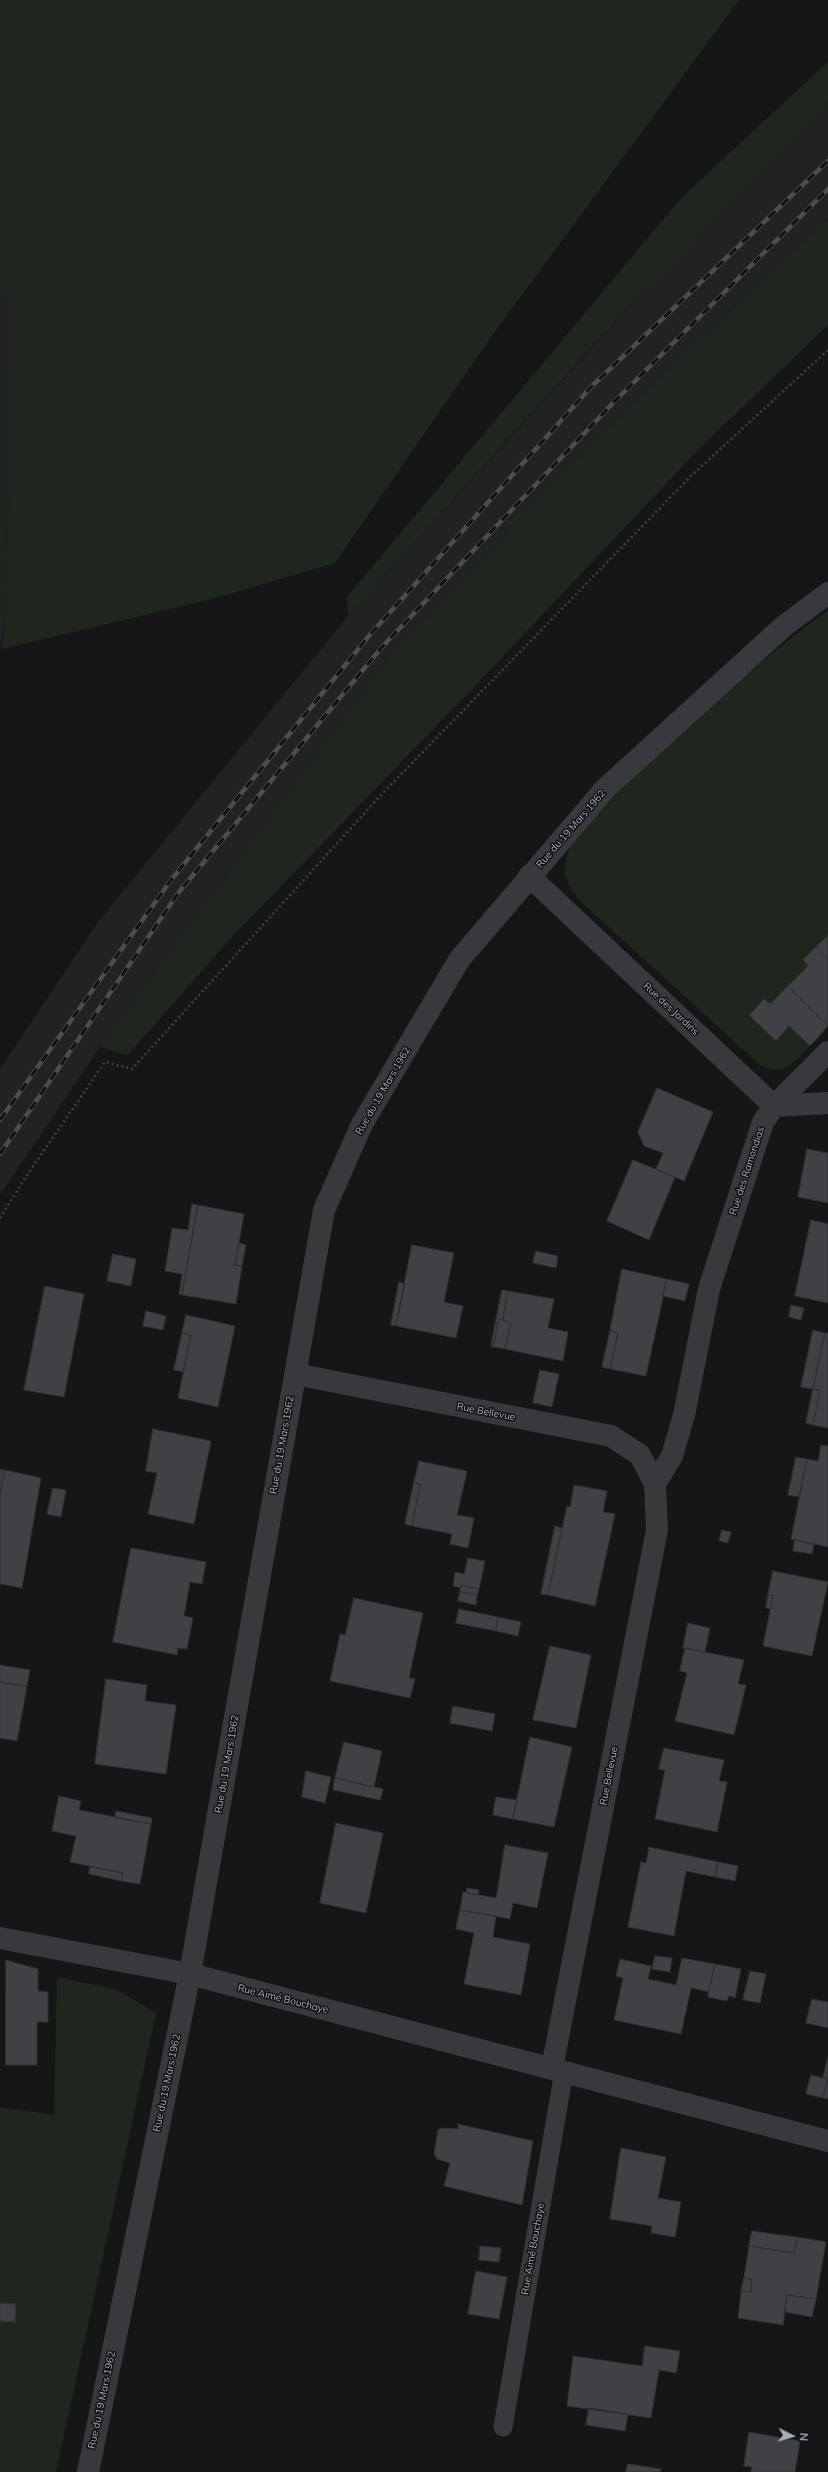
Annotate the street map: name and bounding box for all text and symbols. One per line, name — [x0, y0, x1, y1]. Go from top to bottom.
street label: Rue du 19 Mars 1962 — [534, 788, 608, 870]
street label: Rue des Jardins — [641, 980, 701, 1038]
street label: Rue du 19 Mars 1962 — [353, 1045, 413, 1137]
street label: Rue des Ramondias — [727, 1125, 767, 1217]
street label: Rue du 19 Mars 1962 — [267, 1395, 297, 1495]
street label: Rue Bellevue — [456, 1400, 516, 1424]
street label: Rue du 19 Mars 1962 — [212, 1714, 242, 1814]
street label: Rue Bellevue — [597, 1746, 621, 1806]
street label: Rue Aimé Bouchaye — [236, 1982, 330, 2016]
street label: Rue du 19 Mars 1962 — [151, 2033, 183, 2133]
street label: Rue Aimé Bouchaye — [519, 2202, 547, 2296]
street label: Rue du 19 Mars 1962 — [86, 2350, 118, 2450]
north arrow — [772, 2416, 812, 2456]
text: N — [797, 2432, 811, 2442]

